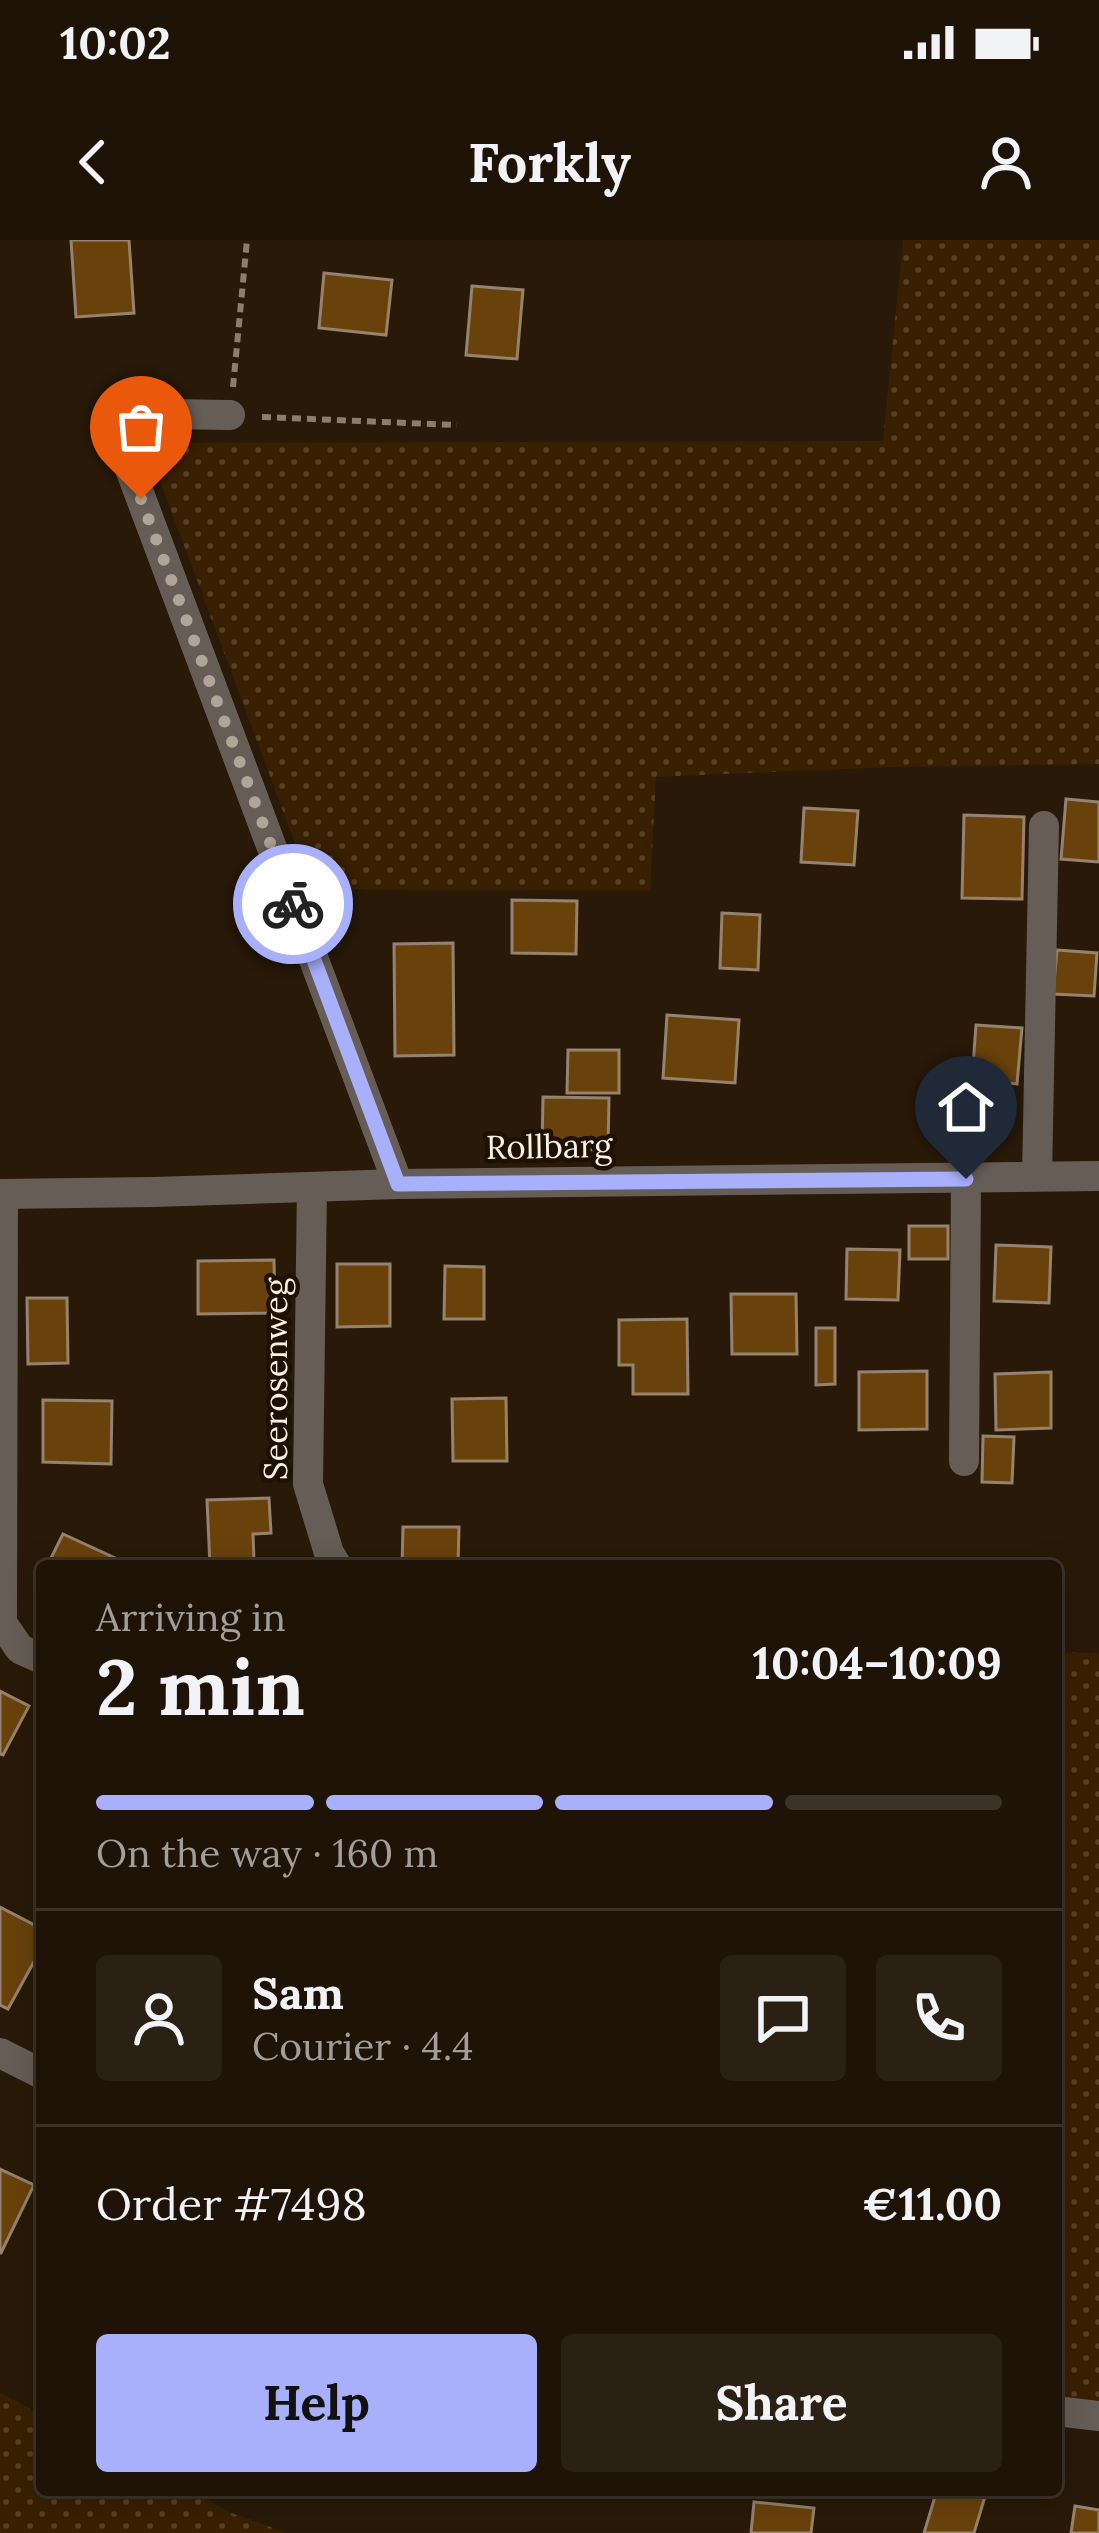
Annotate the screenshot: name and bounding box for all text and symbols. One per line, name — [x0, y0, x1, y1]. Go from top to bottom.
text: 10:02 — [60, 14, 171, 71]
text: Forkly — [468, 128, 631, 197]
icon: back — [60, 129, 126, 195]
icon: person — [973, 129, 1039, 195]
pin — [90, 376, 192, 499]
icon: bag — [108, 394, 174, 460]
courier — [233, 844, 353, 964]
icon: bike — [260, 871, 326, 937]
pin — [915, 1056, 1017, 1179]
icon: home — [933, 1074, 999, 1140]
street label: Rollbarg — [485, 1124, 613, 1168]
street label: Seerosenweg — [254, 1277, 296, 1480]
text: Arriving in — [96, 1592, 286, 1642]
text: 10:04–10:09 — [753, 1634, 1002, 1691]
text: 2 min — [96, 1637, 305, 1736]
text: On the way · 160 m — [96, 1828, 438, 1878]
button: person — [96, 1955, 222, 2081]
button: chat — [720, 1955, 846, 2081]
button: phone — [876, 1955, 1002, 2081]
text: Sam — [252, 1964, 344, 2021]
text: Courier · 4.4 — [252, 2021, 473, 2071]
text: Order #7498 — [96, 2175, 367, 2232]
text: €11.00 — [862, 2175, 1002, 2232]
button: Help — [96, 2334, 537, 2472]
button: Share — [561, 2334, 1002, 2472]

